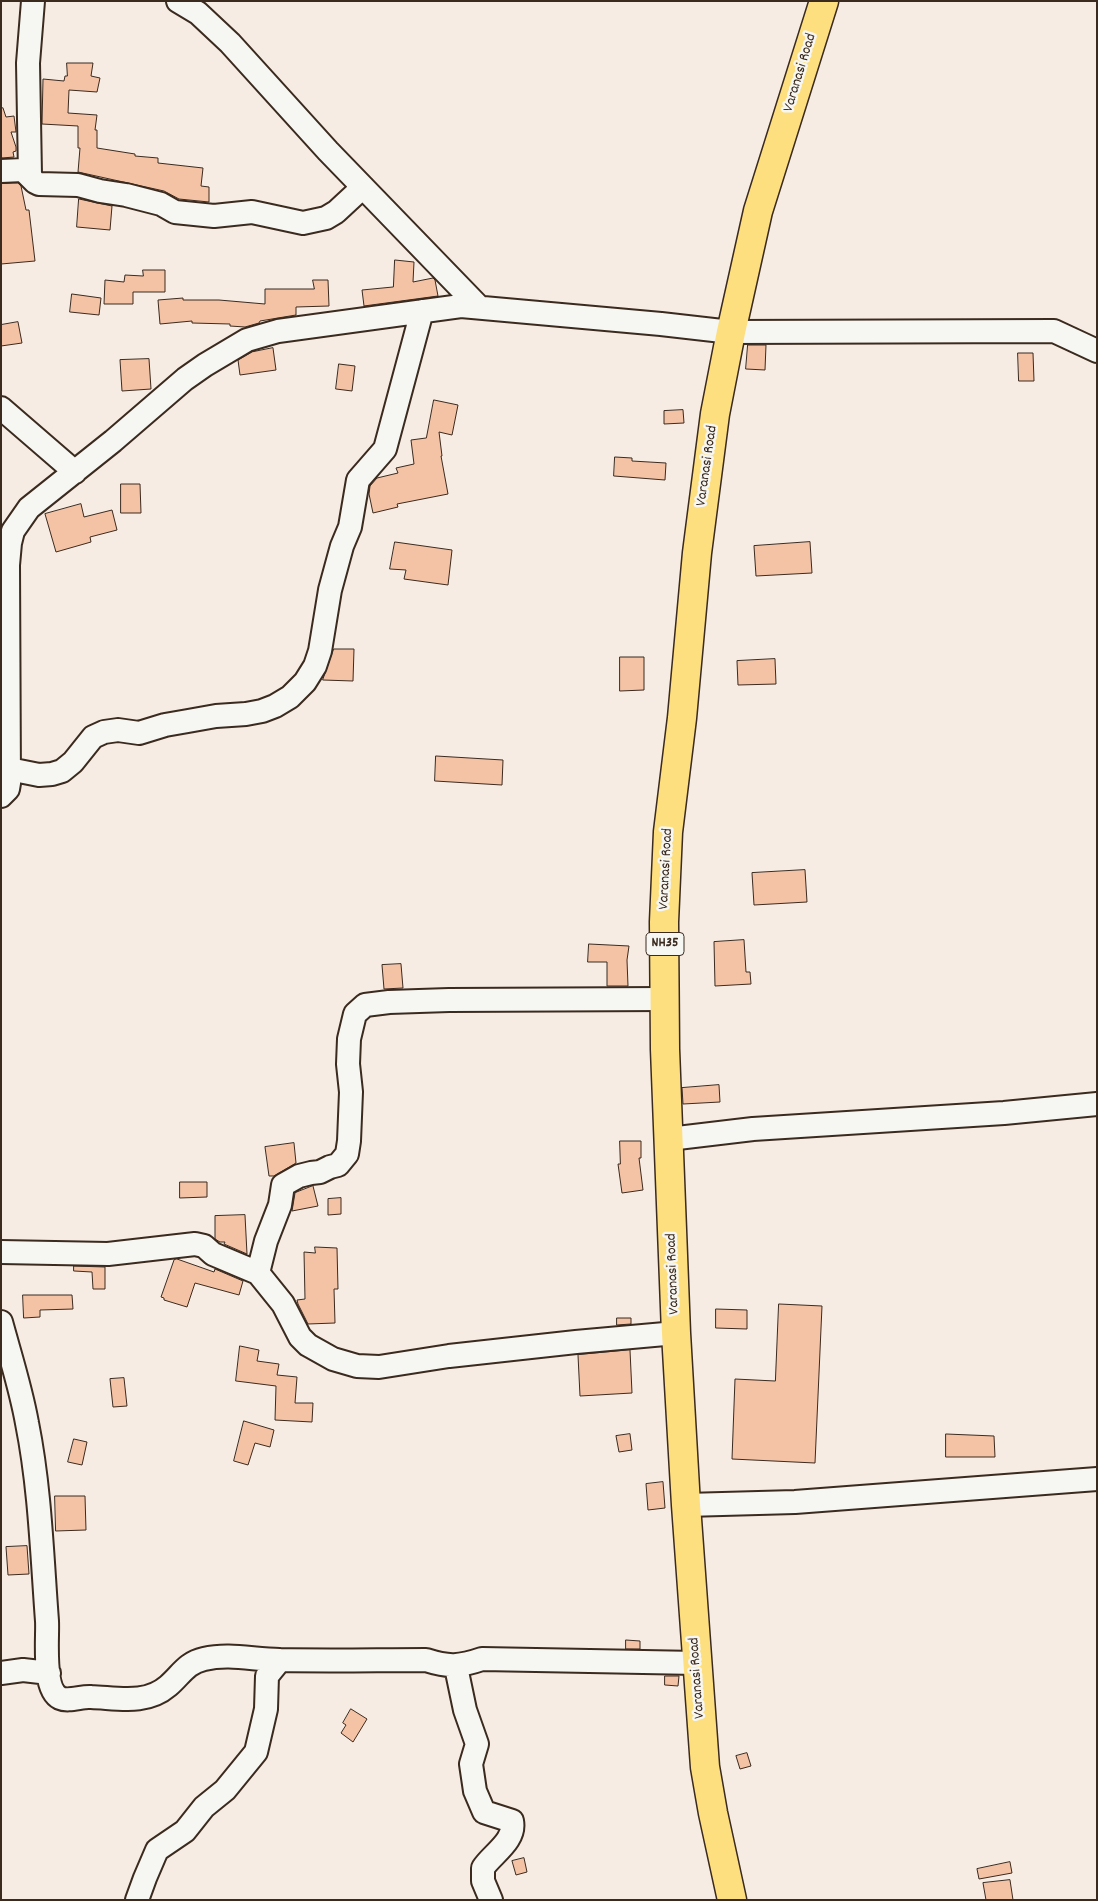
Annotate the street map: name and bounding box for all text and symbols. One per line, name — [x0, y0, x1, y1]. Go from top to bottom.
street label: Varanasi Road — [780, 31, 822, 115]
street label: Varanasi Road — [693, 424, 723, 508]
street label: Varanasi Road — [656, 828, 678, 910]
road number: NH35 — [646, 932, 684, 956]
street label: Varanasi Road — [664, 1233, 684, 1315]
street label: Varanasi Road — [686, 1637, 710, 1719]

